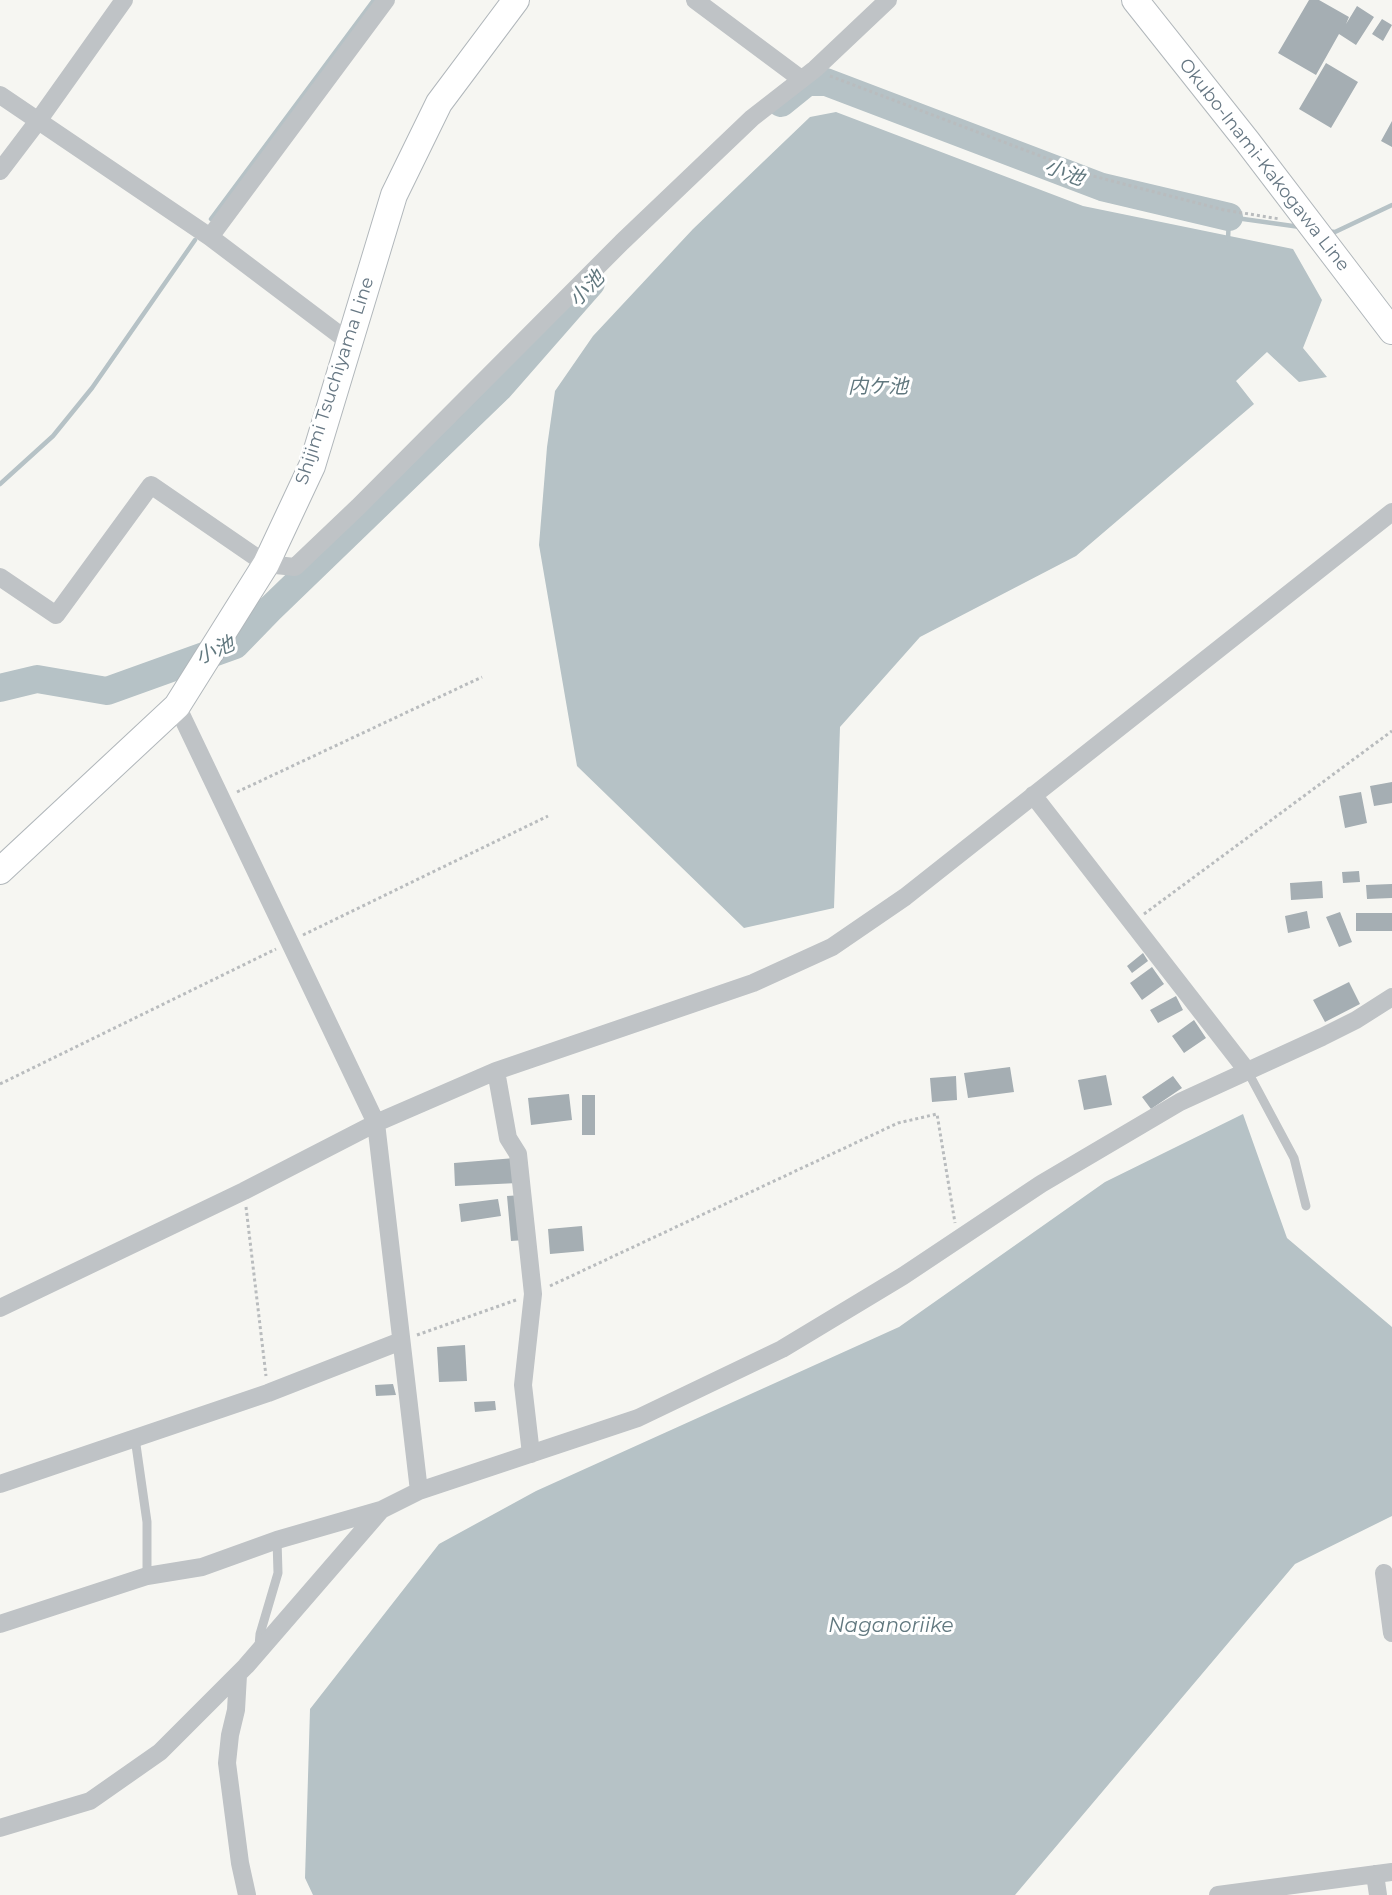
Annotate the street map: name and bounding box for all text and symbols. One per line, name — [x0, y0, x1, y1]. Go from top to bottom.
street label: Okubo-Inami-Kakogawa Line — [1174, 54, 1354, 276]
water label: 小池 — [1041, 155, 1087, 191]
water label: 小池 — [564, 266, 610, 312]
street label: Shijimi Tsuchiyama Line — [291, 275, 379, 487]
water label: 内ケ池 — [848, 375, 908, 399]
water label: 小池 — [192, 632, 238, 670]
water label: Naganoriike — [828, 1614, 954, 1638]

